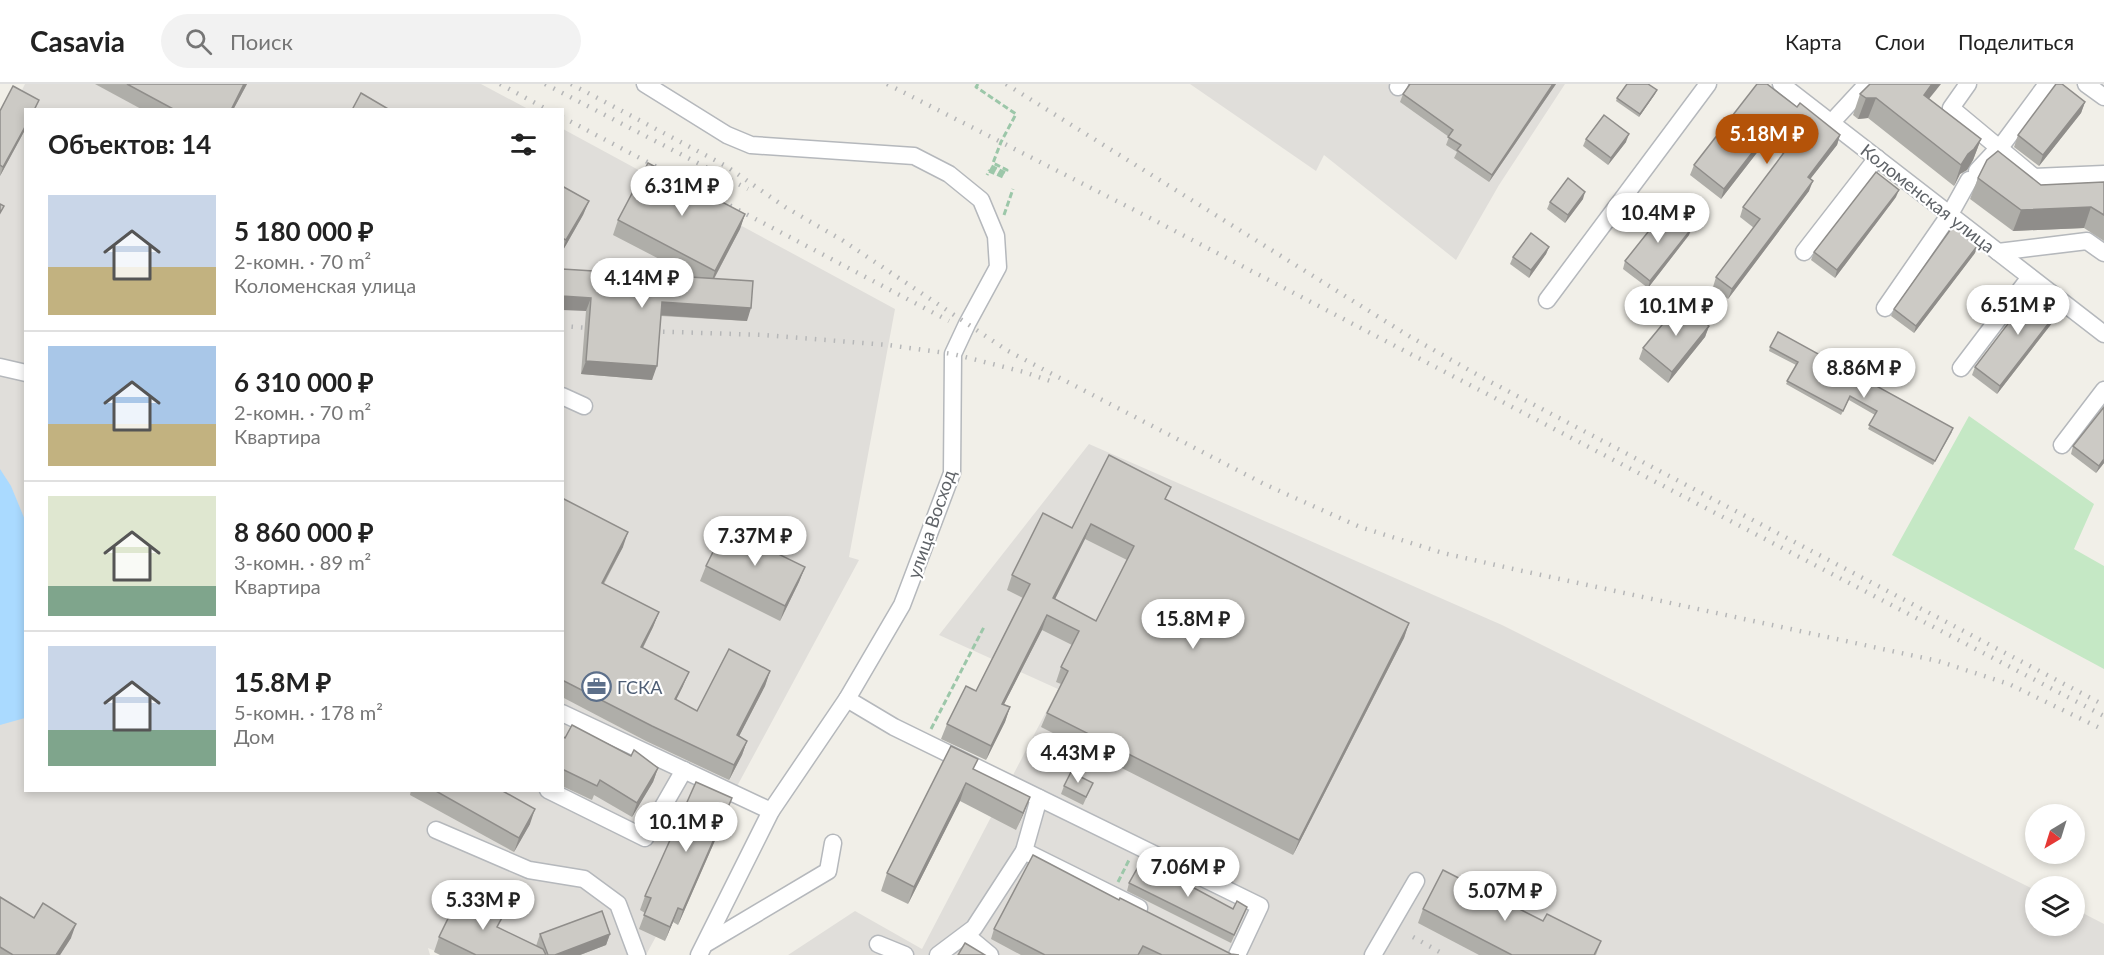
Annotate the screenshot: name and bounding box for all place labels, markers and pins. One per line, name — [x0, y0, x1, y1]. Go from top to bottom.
pin: 5.18M ₽ — [1712, 114, 1822, 165]
pin: 6.31M ₽ — [627, 166, 737, 217]
pin: 10.4M ₽ — [1603, 193, 1713, 244]
pin: 4.14M ₽ — [587, 258, 697, 309]
pin: 6.51M ₽ — [1963, 285, 2073, 336]
pin: 10.1M ₽ — [1621, 286, 1731, 337]
pin: 8.86M ₽ — [1809, 348, 1919, 399]
pin: 7.37M ₽ — [700, 516, 810, 567]
pin: 15.8M ₽ — [1138, 599, 1248, 650]
office icon: ГСКА — [580, 671, 612, 703]
place label: ГСКА — [617, 676, 663, 698]
pin: 4.43M ₽ — [1023, 733, 1133, 784]
pin: 10.1M ₽ — [631, 802, 741, 853]
pin: 7.06M ₽ — [1133, 847, 1243, 898]
pin: 5.07M ₽ — [1450, 871, 1560, 922]
pin: 5.33M ₽ — [428, 880, 538, 931]

